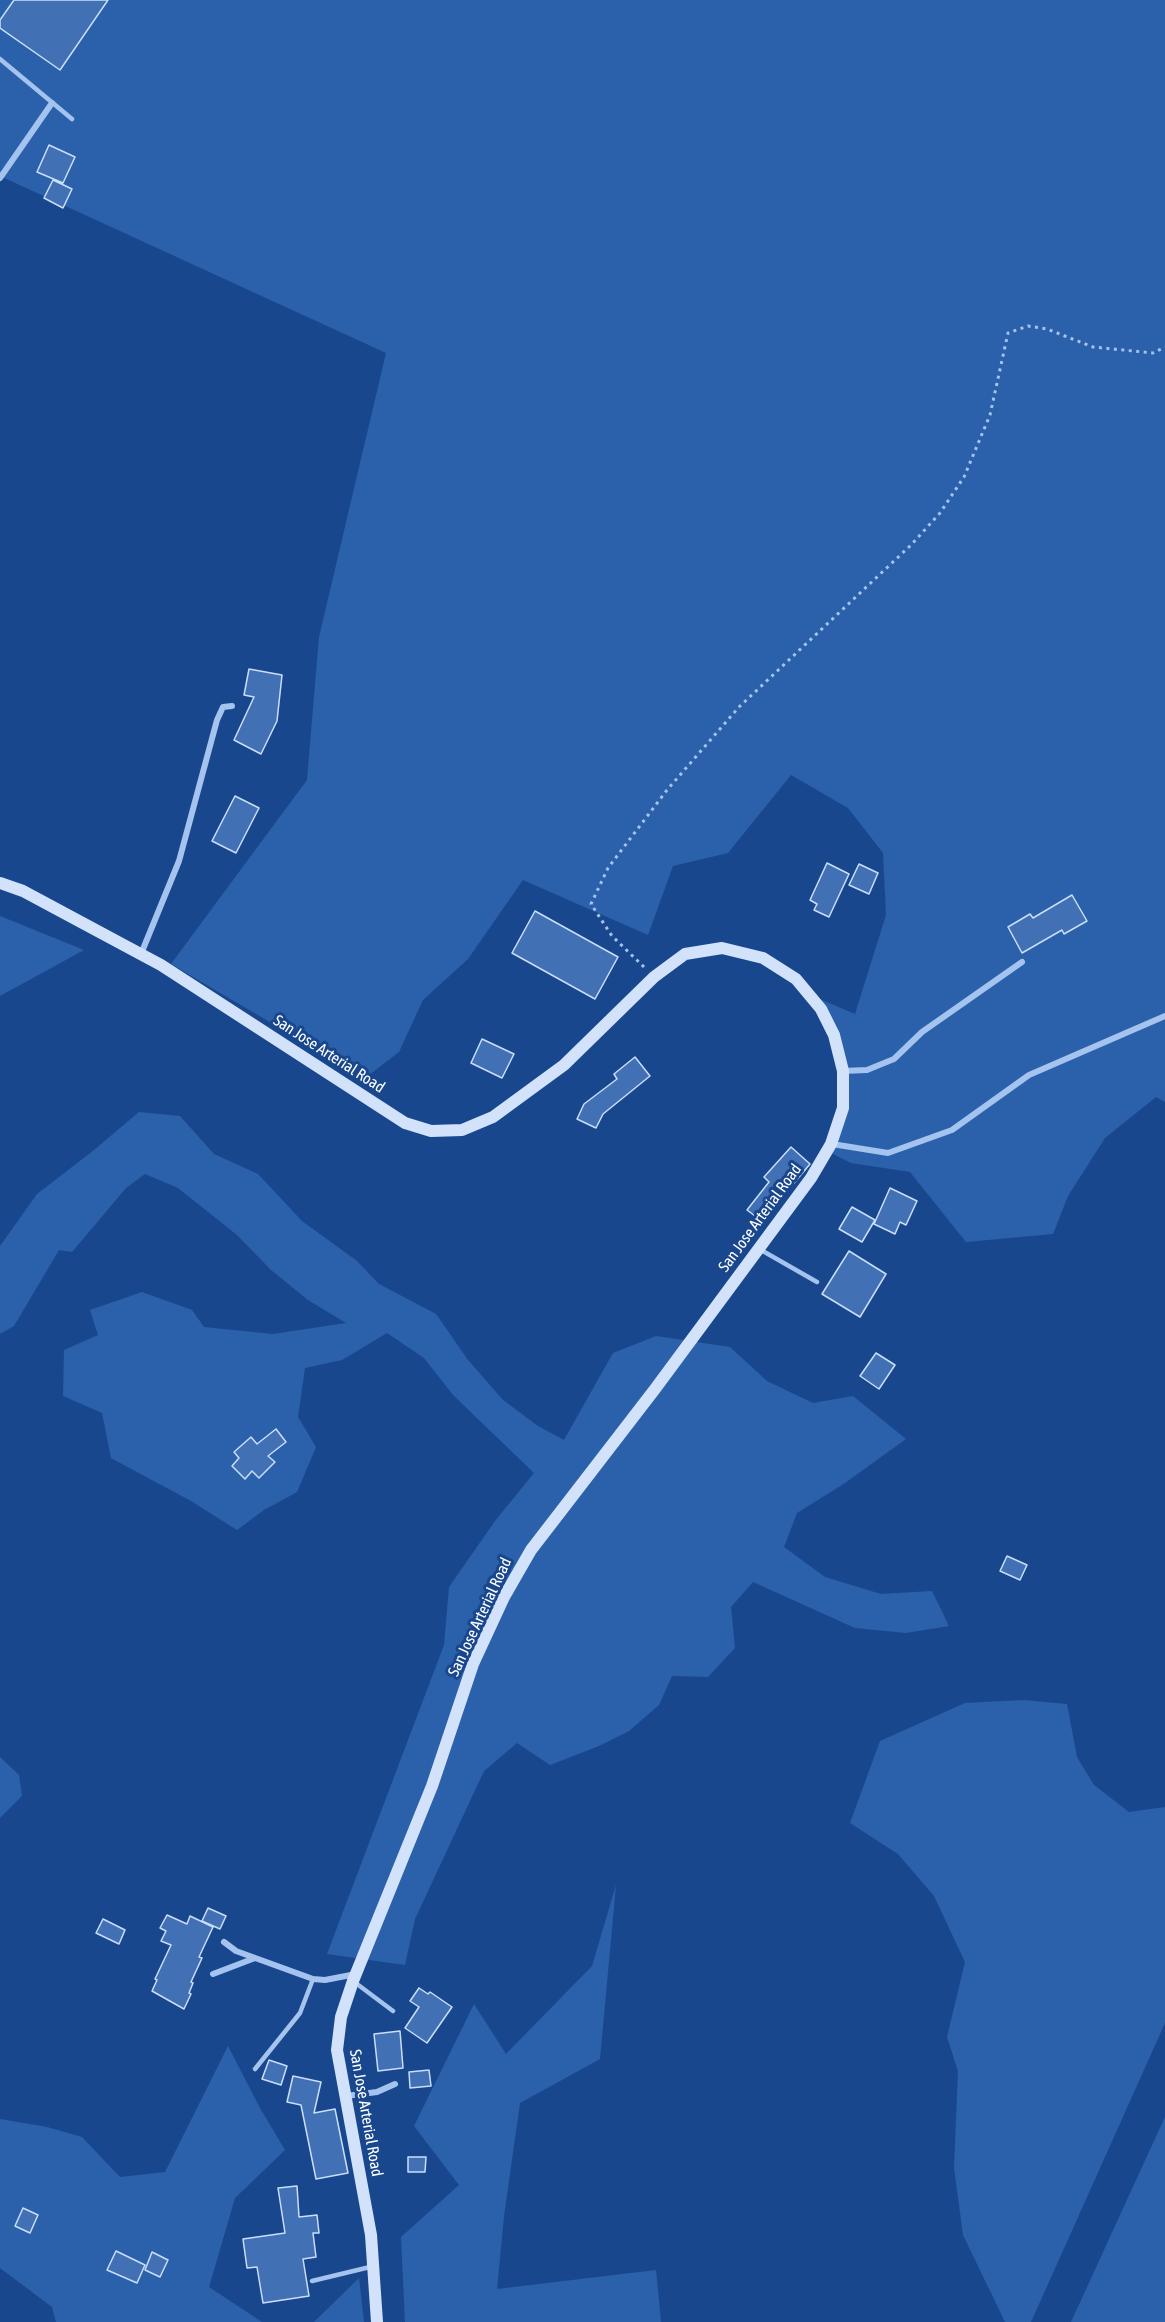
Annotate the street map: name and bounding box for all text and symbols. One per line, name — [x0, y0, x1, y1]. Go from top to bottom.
street label: San Jose Arterial Road — [270, 1011, 388, 1097]
street label: San Jose Arterial Road — [714, 1160, 806, 1276]
street label: San Jose Arterial Road — [444, 1555, 516, 1679]
street label: San Jose Arterial Road — [345, 2048, 387, 2178]

